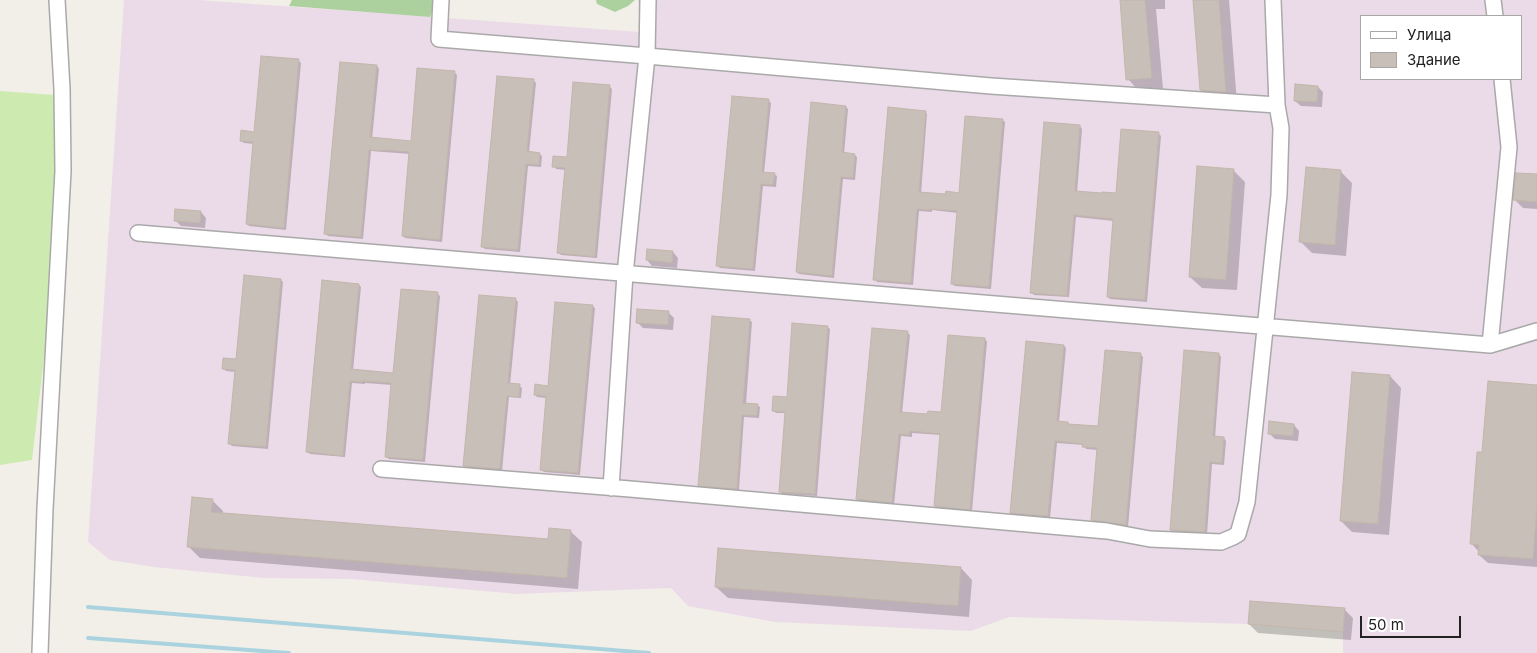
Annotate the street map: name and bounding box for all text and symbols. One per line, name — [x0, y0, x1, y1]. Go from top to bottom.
legend — [1360, 15, 1522, 80]
text: Улица — [1407, 25, 1451, 44]
text: Здание — [1407, 50, 1461, 69]
scale bar — [1362, 606, 1463, 638]
text: 50 m — [1368, 615, 1404, 634]

